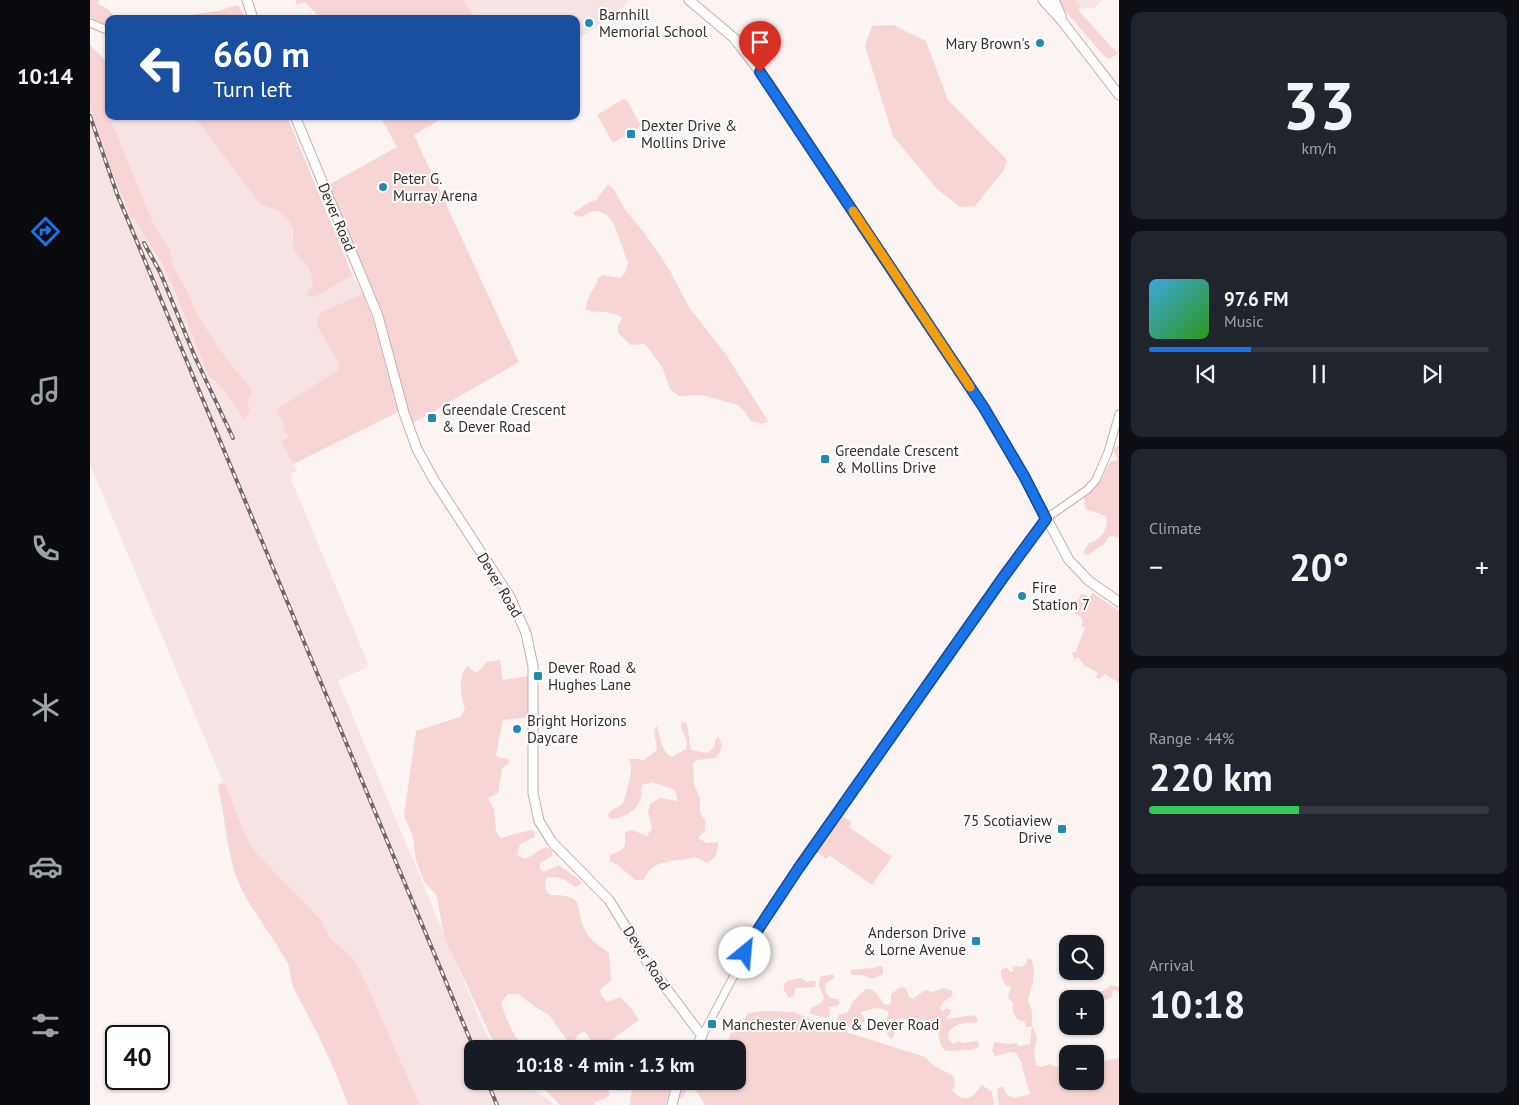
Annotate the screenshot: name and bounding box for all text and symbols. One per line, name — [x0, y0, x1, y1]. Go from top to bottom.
place label: Barnhill Memorial School — [599, 5, 708, 41]
marker: Barnhill Memorial School — [583, 17, 595, 29]
pin — [739, 21, 781, 72]
icon: arrive — [746, 28, 774, 56]
text: 660 m — [213, 31, 310, 77]
place label: Mary Brown's — [946, 34, 1030, 53]
icon: left — [130, 35, 195, 100]
marker: Mary Brown's — [1034, 37, 1046, 49]
text: 10:14 — [17, 62, 73, 90]
text: 33 — [1282, 63, 1356, 147]
text: Turn left — [213, 75, 292, 103]
place label: Dexter Drive & Mollins Drive — [641, 116, 737, 152]
marker: Dexter Drive & Mollins Drive — [625, 128, 637, 140]
text: km/h — [1301, 138, 1337, 158]
place label: Peter G. Murray Arena — [393, 169, 478, 205]
street label: Dever Road — [314, 180, 360, 254]
marker: Peter G. Murray Arena — [377, 181, 389, 193]
icon: directions — [28, 214, 63, 249]
text: 97.6 FM — [1224, 287, 1288, 311]
text: Music — [1224, 311, 1264, 331]
icon: previous — [1192, 360, 1220, 388]
icon: pause — [1305, 360, 1333, 388]
icon: next — [1418, 360, 1446, 388]
icon: music — [28, 373, 63, 408]
place label: Greendale Crescent & Dever Road — [442, 400, 566, 436]
marker: Greendale Crescent & Dever Road — [426, 412, 438, 424]
place label: Greendale Crescent & Mollins Drive — [835, 441, 959, 477]
marker: Greendale Crescent & Mollins Drive — [819, 453, 831, 465]
text: Climate — [1149, 518, 1201, 538]
icon: phone — [28, 531, 63, 566]
text: 20° — [1289, 542, 1349, 591]
text: − — [1149, 548, 1163, 585]
text: + — [1475, 548, 1489, 585]
street label: Dever Road — [473, 549, 527, 621]
place label: Fire Station 7 — [1032, 578, 1090, 614]
marker: Fire Station 7 — [1016, 590, 1028, 602]
place label: Dever Road & Hughes Lane — [548, 658, 637, 694]
marker: Dever Road & Hughes Lane — [532, 670, 544, 682]
icon: climate — [28, 690, 63, 725]
place label: Bright Horizons Daycare — [527, 711, 627, 747]
marker: Bright Horizons Daycare — [511, 723, 523, 735]
text: Range · 44% — [1149, 728, 1234, 748]
text: 220 km — [1149, 752, 1273, 801]
place label: 75 Scotiaview Drive — [963, 811, 1052, 847]
marker: 75 Scotiaview Drive — [1056, 823, 1068, 835]
icon: car — [28, 849, 63, 884]
street label: Dever Road — [619, 922, 675, 994]
place label: Anderson Drive & Lorne Avenue — [864, 923, 966, 959]
position arrow — [718, 926, 770, 978]
marker: Anderson Drive & Lorne Avenue — [970, 935, 982, 947]
map controls — [1059, 935, 1104, 1090]
button: search — [1059, 935, 1104, 980]
text: Arrival — [1149, 955, 1194, 975]
text: 10:18 — [1149, 979, 1245, 1028]
button: + — [1059, 990, 1104, 1035]
icon: filters — [28, 1008, 63, 1043]
place label: Manchester Avenue & Dever Road — [722, 1015, 939, 1034]
marker: Manchester Avenue & Dever Road — [706, 1018, 718, 1030]
speed limit sign: 40 — [105, 1025, 170, 1090]
button: − — [1059, 1045, 1104, 1090]
text: 10:18 · 4 min · 1.3 km — [515, 1053, 695, 1077]

